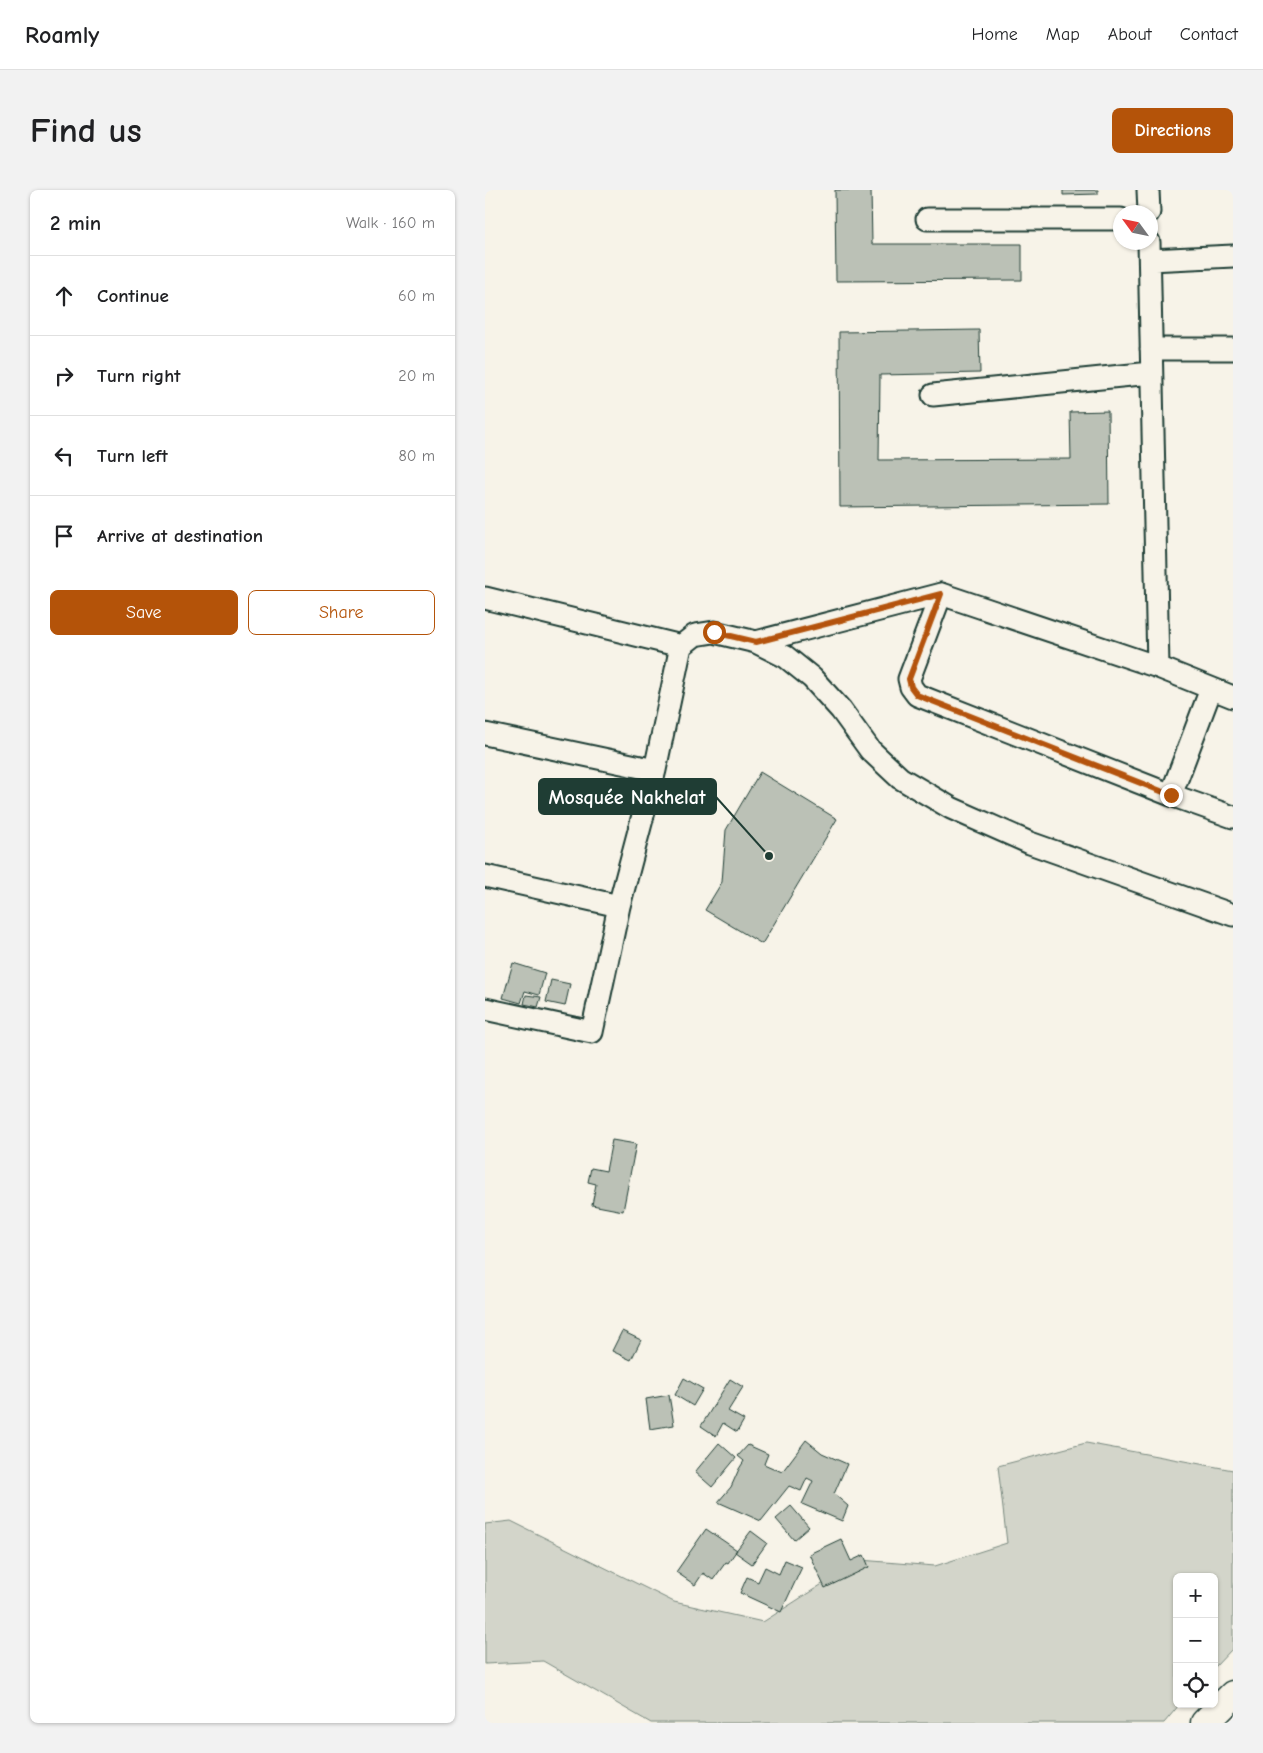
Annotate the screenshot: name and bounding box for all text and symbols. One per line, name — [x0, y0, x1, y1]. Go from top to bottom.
text: Roamly — [25, 21, 99, 49]
text: Home — [971, 24, 1018, 45]
text: Map — [1046, 24, 1080, 45]
text: About — [1108, 24, 1152, 45]
text: Contact — [1180, 24, 1238, 45]
button: Directions — [1112, 108, 1233, 153]
text: Find us — [30, 110, 142, 151]
north arrow — [1113, 205, 1158, 250]
text: 2 min — [50, 211, 101, 235]
text: Walk · 160 m — [346, 214, 435, 232]
icon: ahead — [50, 282, 78, 310]
text: Continue — [97, 285, 169, 307]
text: 60 m — [398, 287, 435, 305]
icon: right — [50, 362, 78, 390]
text: Turn right — [97, 365, 181, 387]
text: 20 m — [398, 367, 435, 385]
icon: left — [50, 442, 78, 470]
text: Turn left — [97, 445, 168, 467]
text: 80 m — [398, 447, 435, 465]
icon: arrive — [50, 522, 78, 550]
text: Arrive at destination — [97, 525, 263, 547]
button: Save — [50, 590, 238, 635]
button: Share — [248, 590, 435, 635]
route start — [703, 621, 726, 644]
callout: Mosquée Nakhelat — [539, 779, 716, 814]
route end — [1160, 784, 1183, 807]
text: Mosquée Nakhelat — [548, 786, 706, 809]
map controls — [1173, 1573, 1218, 1708]
button: + — [1173, 1573, 1218, 1618]
button: − — [1173, 1618, 1218, 1663]
button: locate — [1173, 1663, 1218, 1708]

